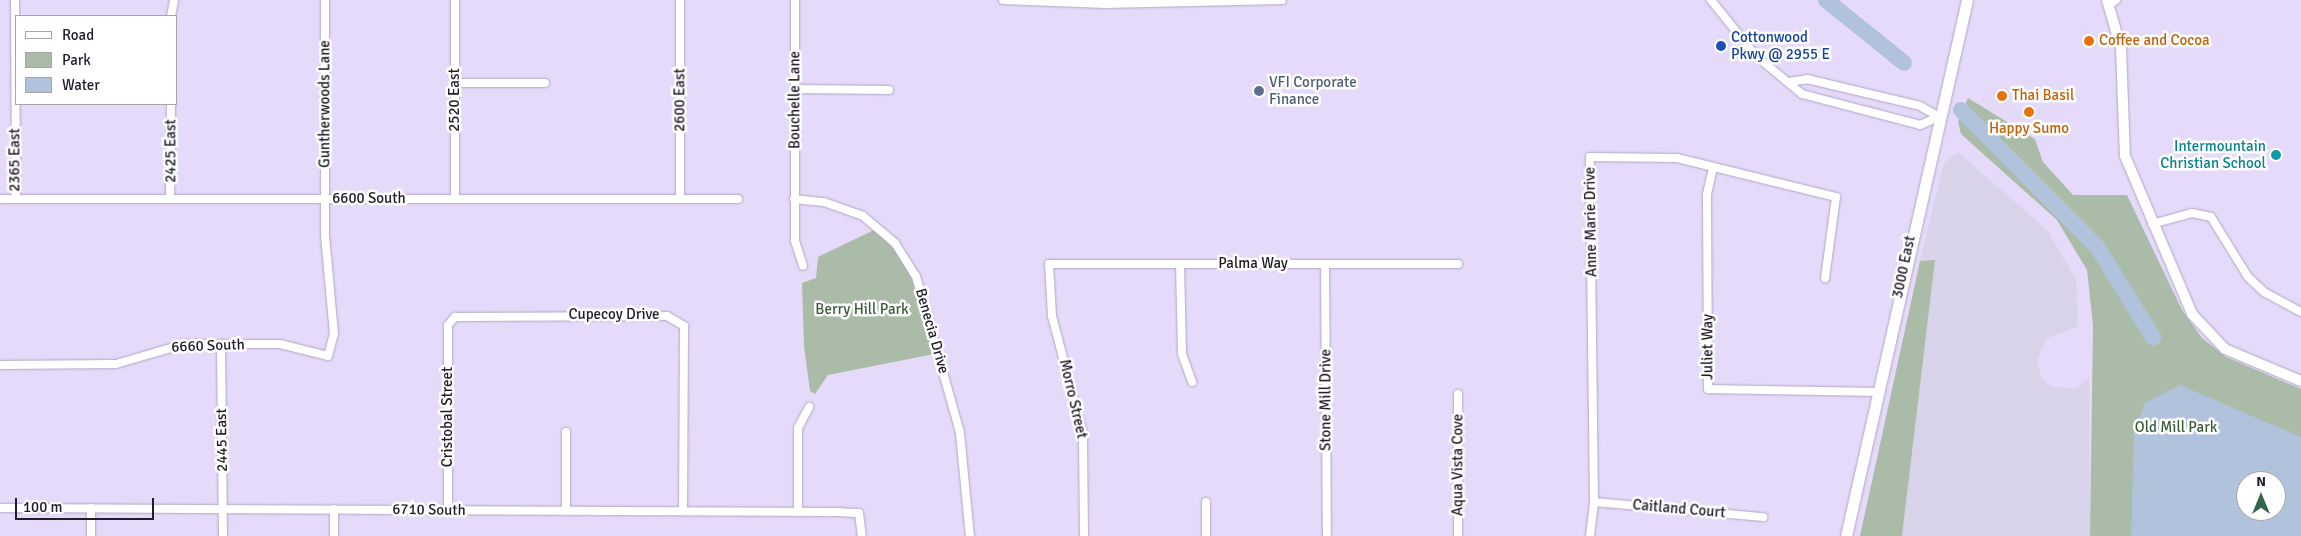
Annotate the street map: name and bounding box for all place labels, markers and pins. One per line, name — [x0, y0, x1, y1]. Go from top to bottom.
place label: Cottonwood Pkwy @ 2955 E — [1731, 28, 1830, 63]
place label: Coffee and Cocoa — [2099, 32, 2210, 50]
marker: Coffee and Cocoa — [2083, 35, 2095, 47]
marker: Cottonwood Pkwy @ 2955 E — [1715, 40, 1727, 52]
place label: VFI Corporate Finance — [1269, 73, 1357, 108]
marker: VFI Corporate Finance — [1253, 85, 1265, 97]
place label: Thai Basil — [2012, 87, 2074, 105]
marker: Thai Basil — [1996, 90, 2008, 102]
marker: Happy Sumo — [2023, 106, 2035, 118]
place label: Happy Sumo — [1989, 120, 2069, 138]
place label: Intermountain Christian School — [2160, 137, 2266, 172]
marker: Intermountain Christian School — [2270, 149, 2282, 161]

